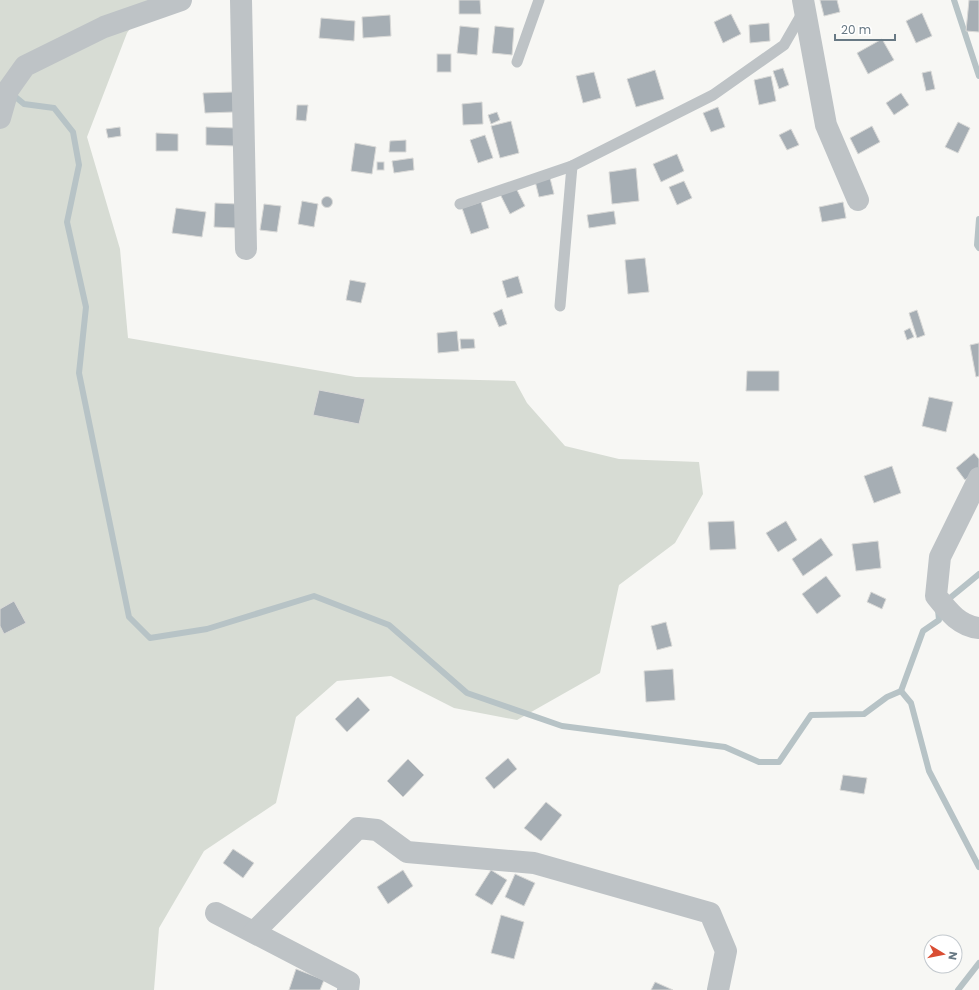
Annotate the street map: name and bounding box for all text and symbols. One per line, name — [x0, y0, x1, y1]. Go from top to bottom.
scale bar — [835, 16, 895, 42]
text: 20 m — [841, 21, 871, 38]
north arrow — [923, 934, 963, 974]
text: N — [944, 950, 961, 961]

